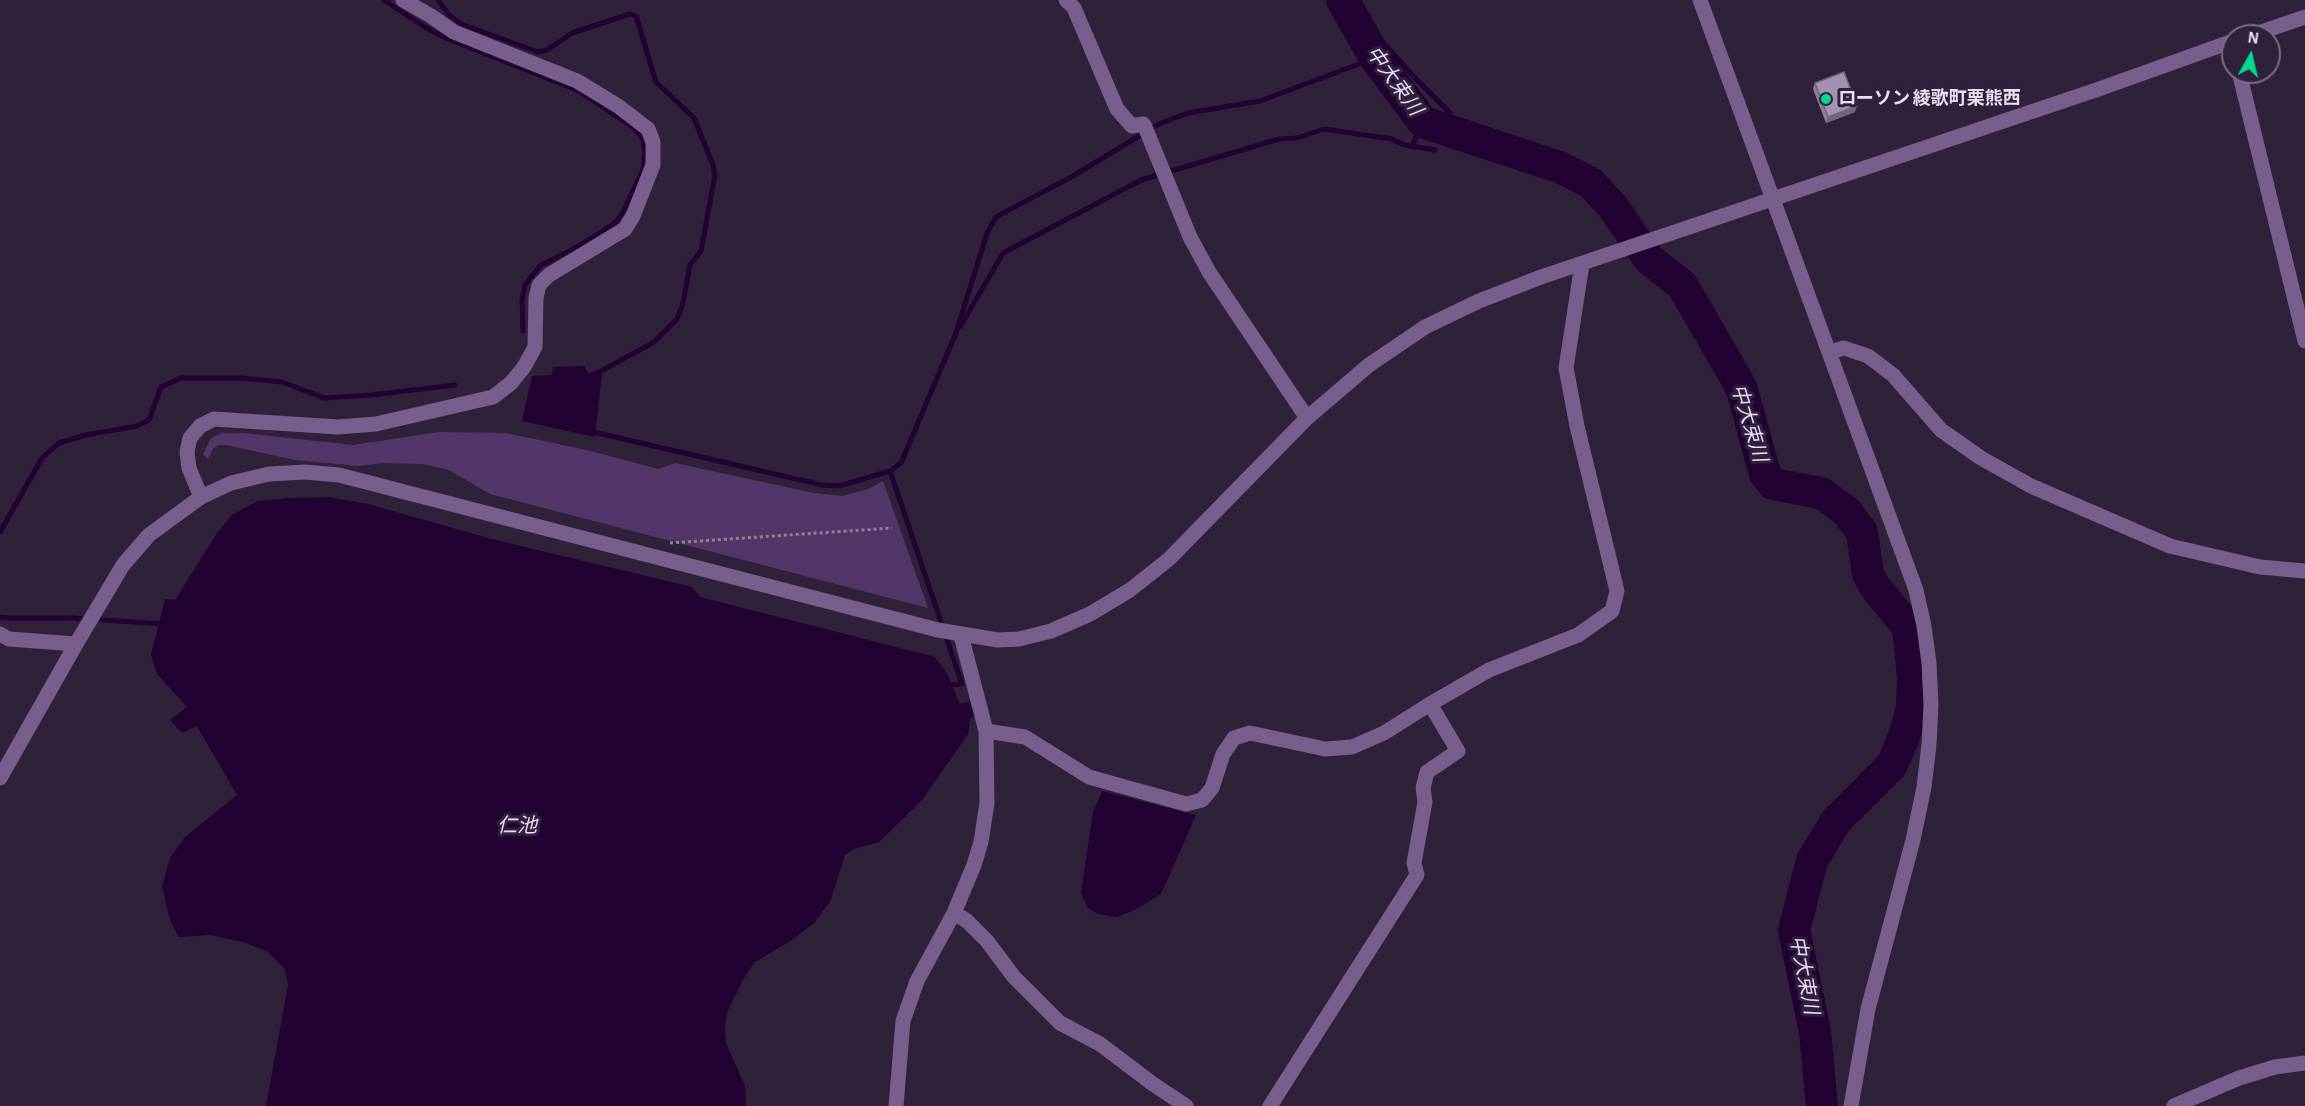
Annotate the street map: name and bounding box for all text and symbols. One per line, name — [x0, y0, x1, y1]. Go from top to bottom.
north arrow — [2221, 24, 2281, 84]
text: N — [2247, 29, 2260, 47]
water label: 中大束川 — [1361, 42, 1427, 120]
place label: ローソン 綾歌町栗熊西 — [1838, 88, 2021, 110]
marker: ローソン 綾歌町栗熊西 — [1819, 92, 1833, 106]
water label: 中大束川 — [1726, 381, 1772, 465]
water label: 仁池 — [497, 814, 537, 838]
water label: 中大束川 — [1785, 933, 1823, 1017]

